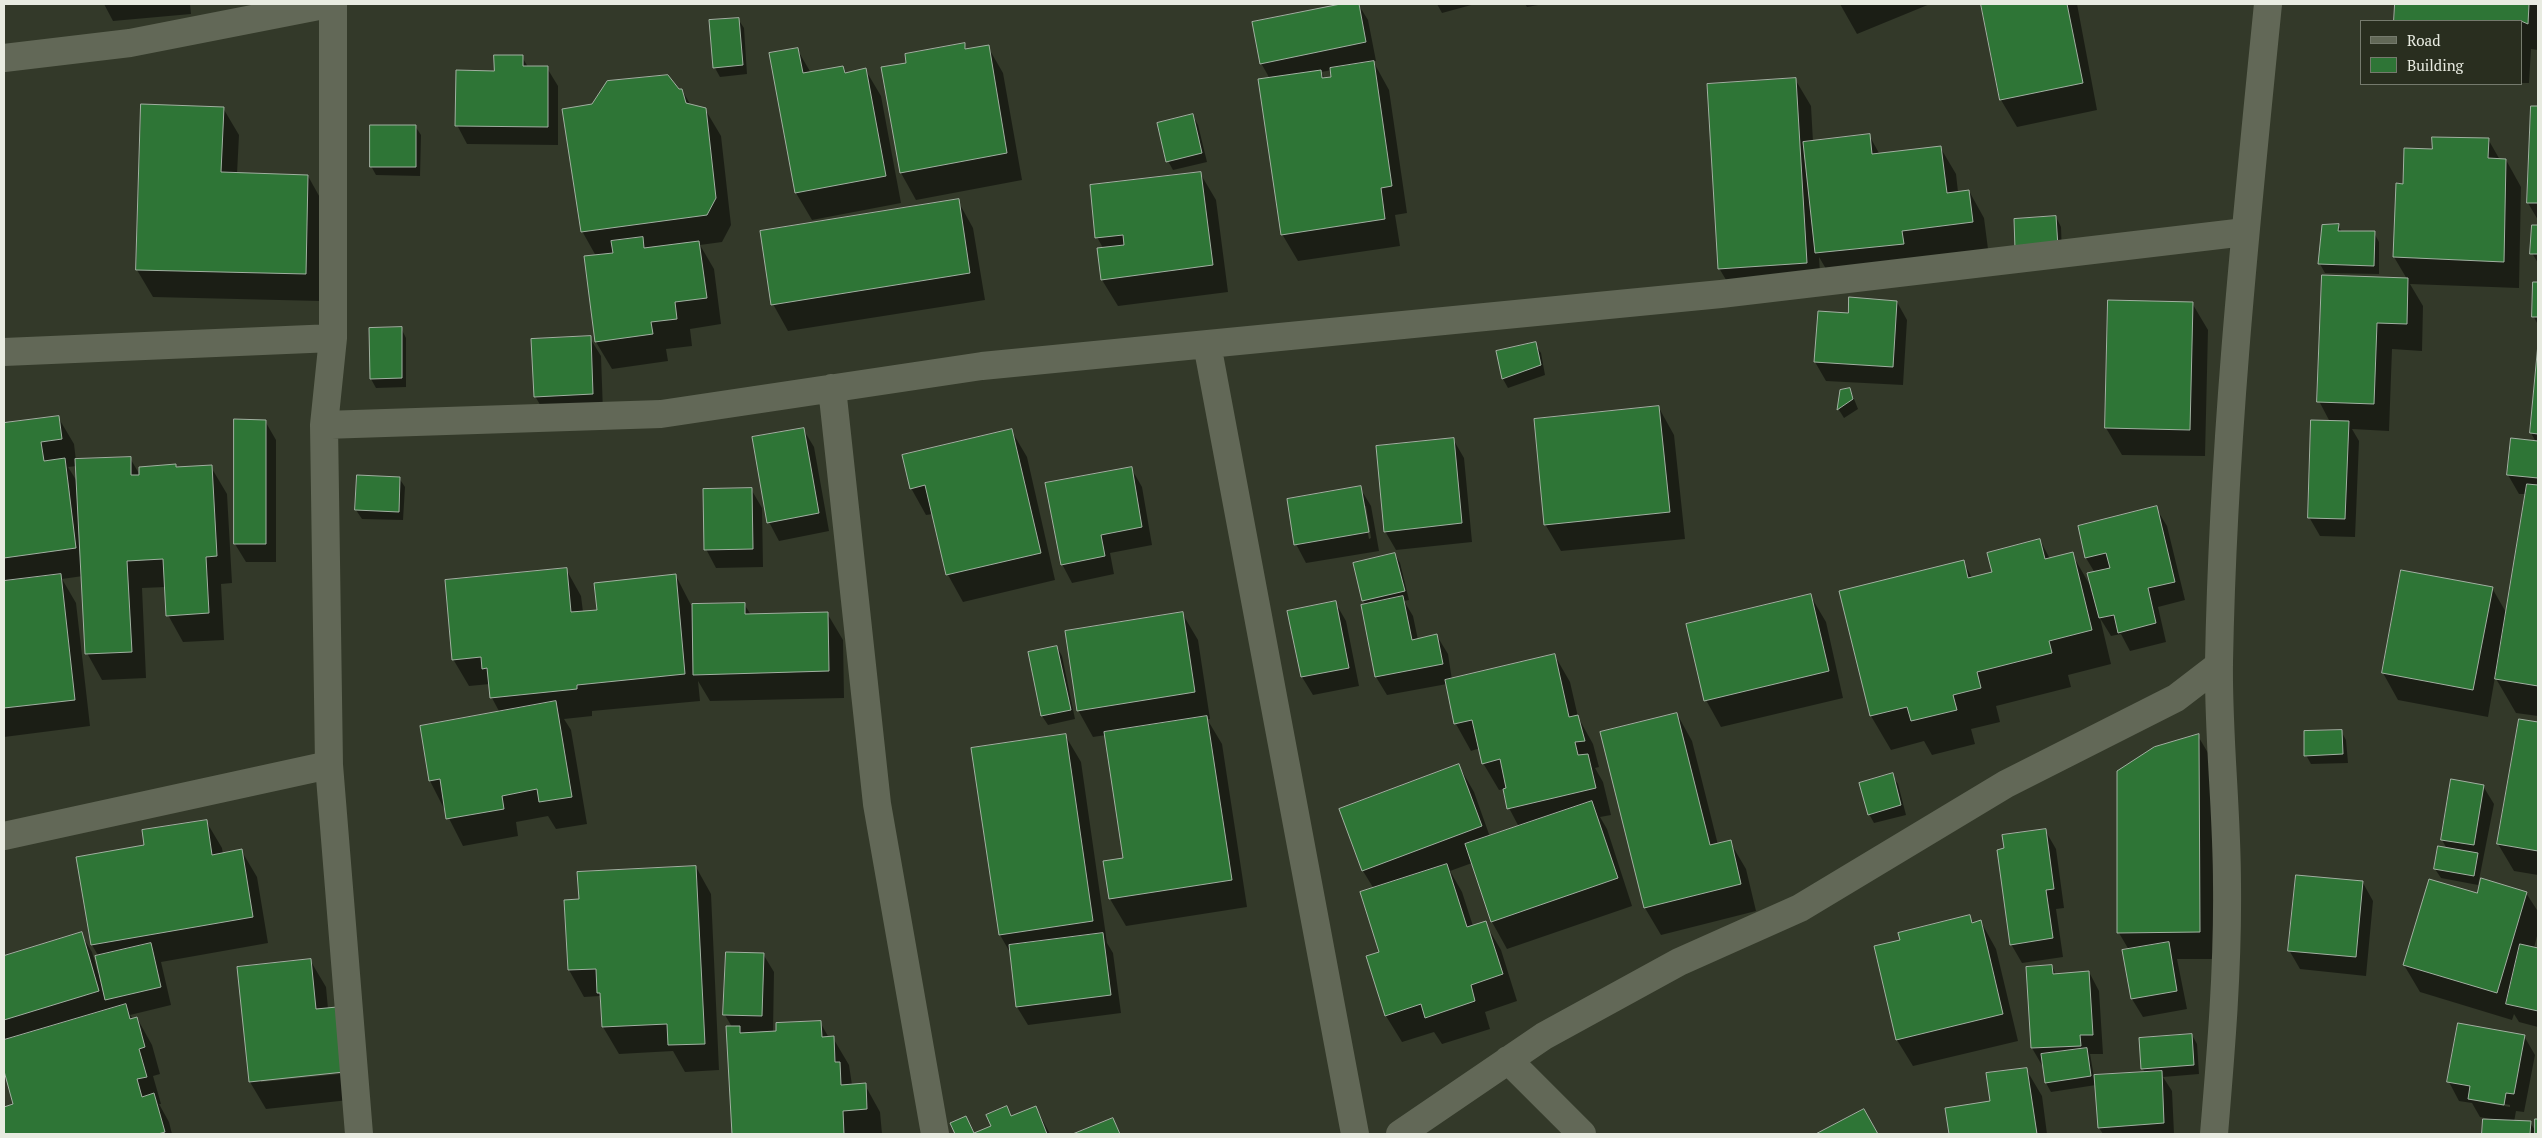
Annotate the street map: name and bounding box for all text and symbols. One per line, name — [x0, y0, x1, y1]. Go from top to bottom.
legend — [2360, 20, 2522, 85]
text: Road — [2407, 30, 2440, 50]
text: Building — [2407, 55, 2464, 75]

